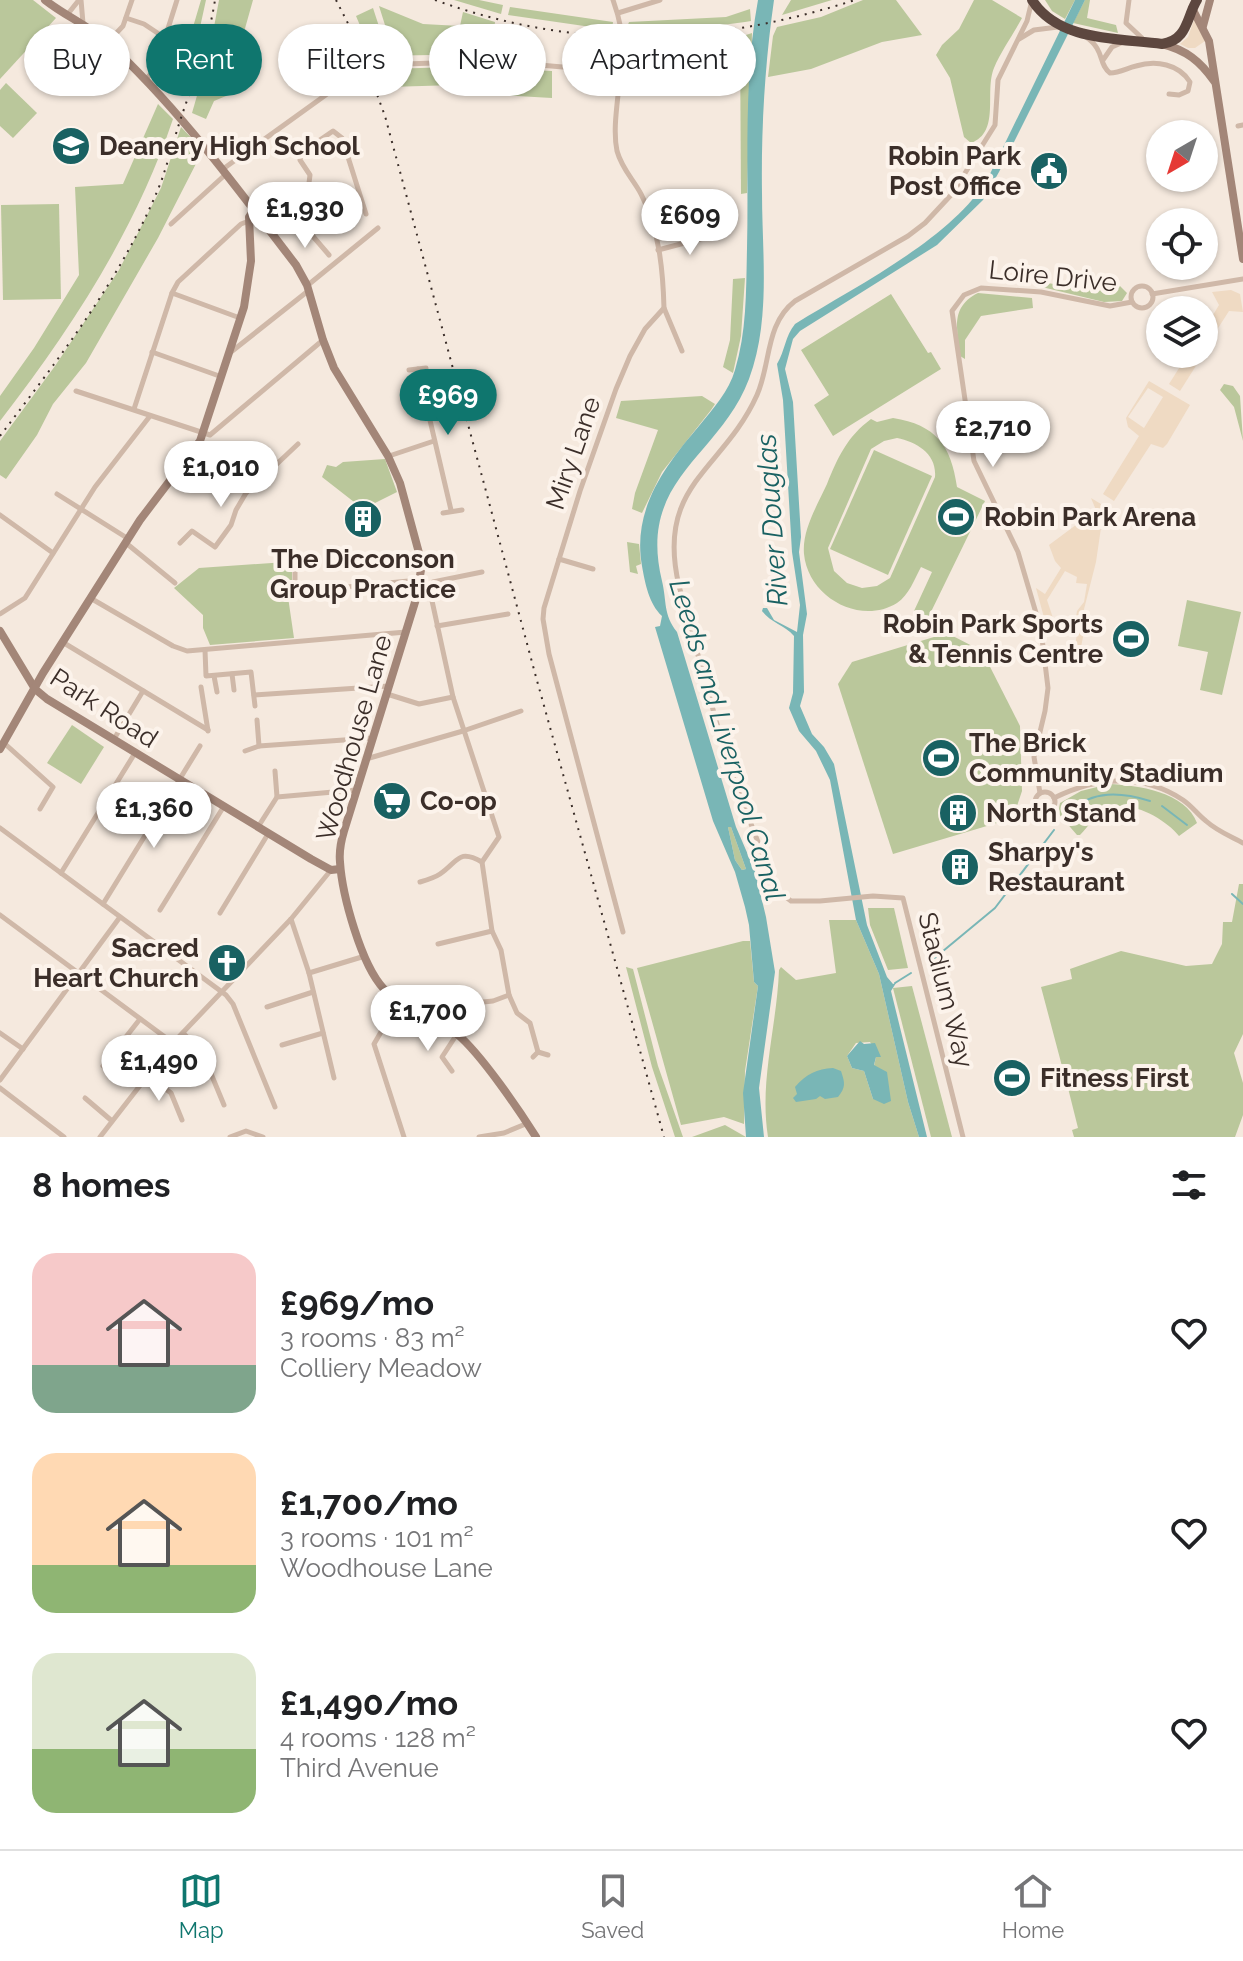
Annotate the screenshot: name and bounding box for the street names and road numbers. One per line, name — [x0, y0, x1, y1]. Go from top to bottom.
street label: Loire Drive — [987, 254, 1119, 298]
street label: Miry Lane — [540, 393, 606, 513]
street label: Woodhouse Lane — [310, 632, 398, 844]
street label: Park Road — [45, 662, 163, 754]
street label: Stadium Way — [912, 909, 980, 1071]

